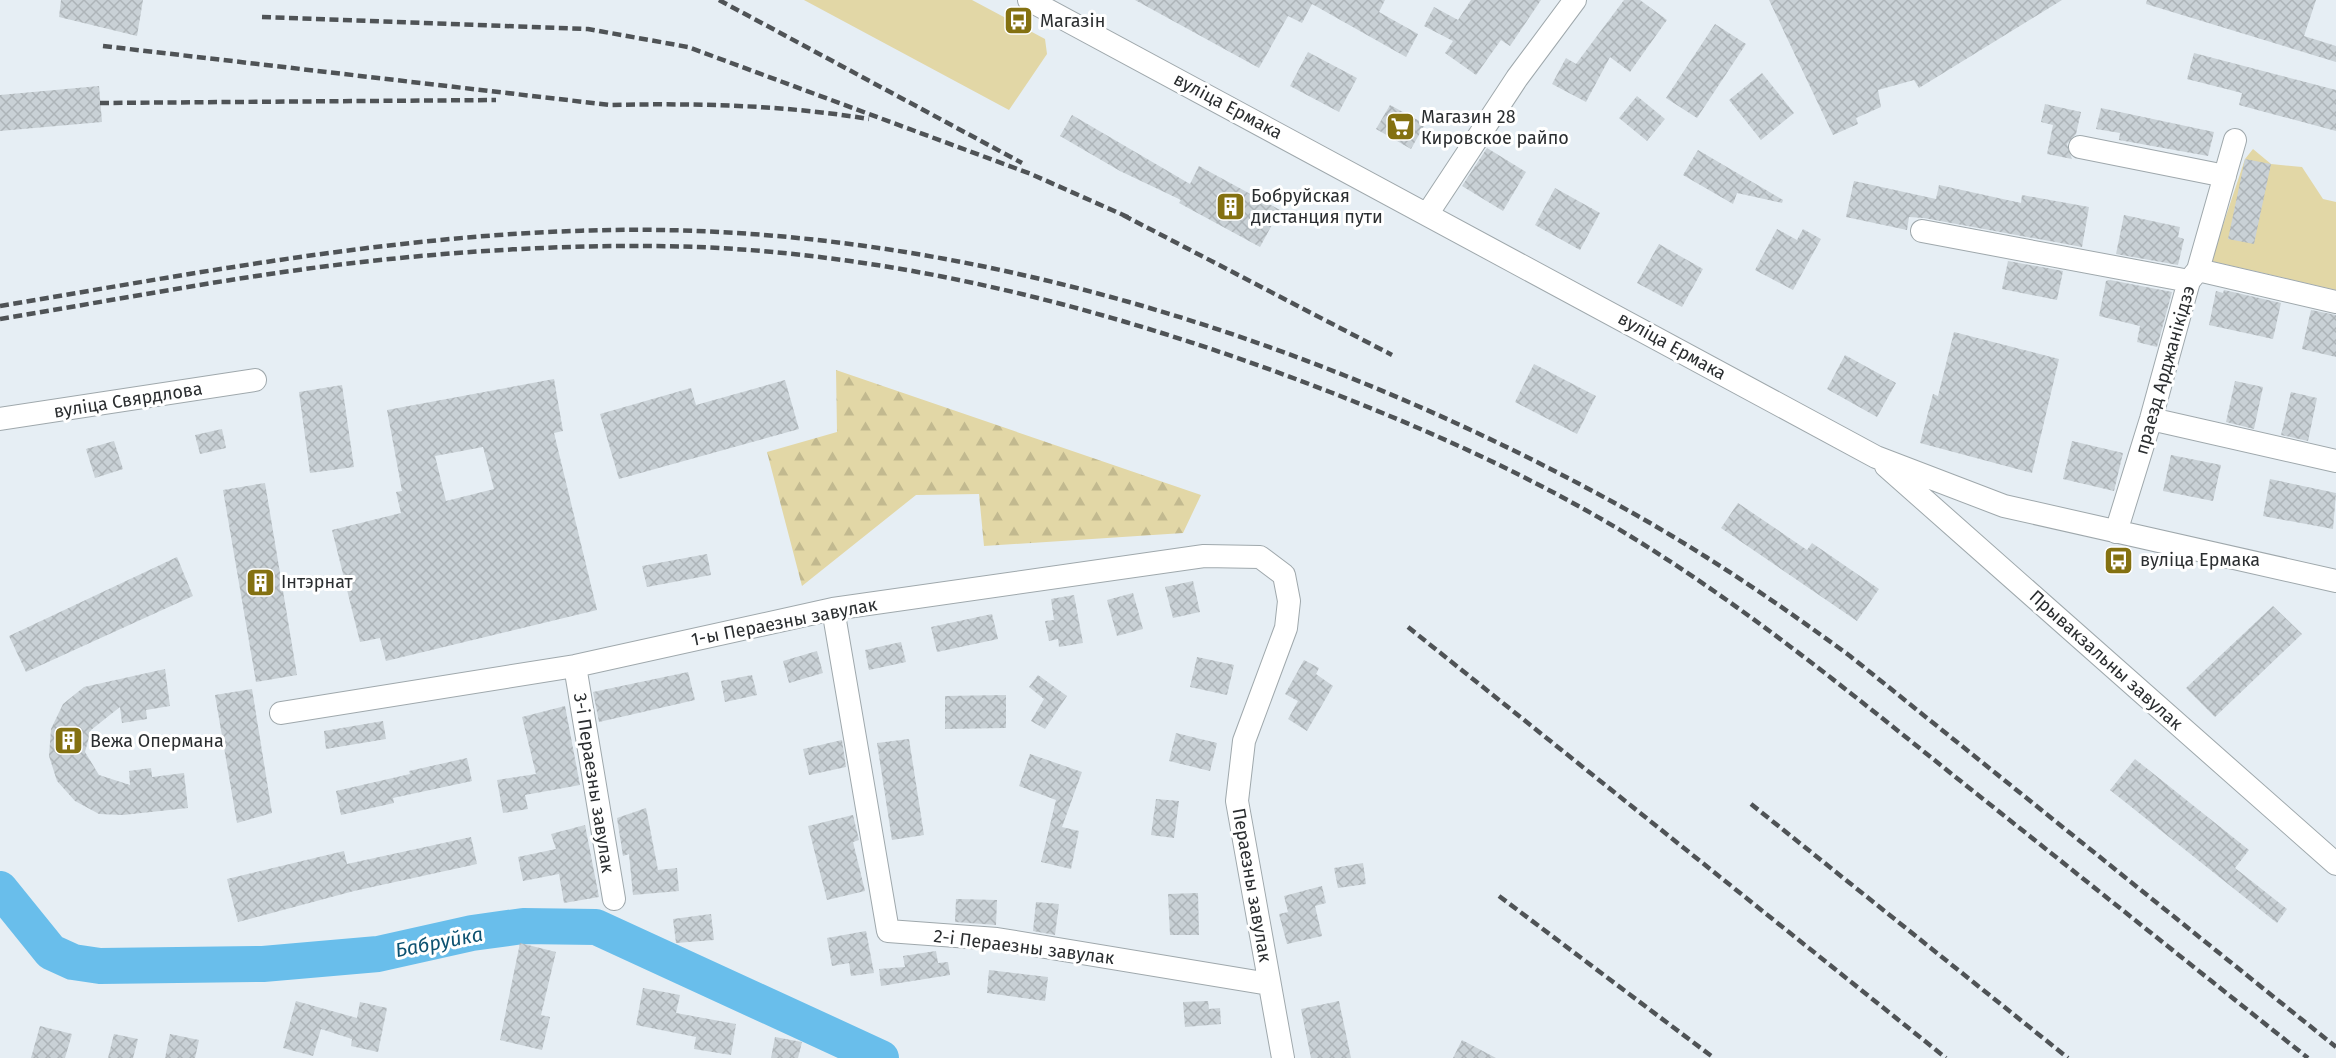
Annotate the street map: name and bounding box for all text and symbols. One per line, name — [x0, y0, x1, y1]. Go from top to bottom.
bus stop icon: Магазін — [1003, 5, 1035, 37]
place label: Магазін — [1040, 10, 1105, 32]
street label: вуліца Ермака — [1170, 68, 1286, 144]
place label: Магазин 28 Кировское райпо — [1421, 106, 1569, 149]
supermarket icon: Магазин 28 Кировское райпо — [1384, 111, 1416, 143]
place label: Бобруйская дистанция пути — [1251, 185, 1383, 228]
building icon: Бобруйская дистанция пути — [1214, 190, 1246, 222]
street label: праезд Арджанікідзэ — [2130, 283, 2200, 457]
street label: вуліца Ермака — [1614, 307, 1730, 385]
street label: вуліца Свярдлова — [52, 377, 204, 423]
bus stop icon: вуліца Ермака — [2103, 544, 2135, 576]
place label: вуліца Ермака — [2140, 549, 2260, 571]
building icon: Інтэрнат — [244, 566, 276, 598]
place label: Інтэрнат — [281, 571, 354, 593]
street label: Прывакзальны завулак — [2025, 585, 2188, 735]
street label: 1-ы Пераезны завулак — [689, 593, 879, 651]
street label: 3-і Пераезны завулак — [569, 691, 619, 875]
building icon: Вежа Опермана — [53, 725, 85, 757]
place label: Вежа Опермана — [90, 730, 224, 752]
street label: Пераезны завулак — [1228, 806, 1276, 964]
water label: Бабруйка — [393, 922, 485, 962]
street label: 2-і Пераезны завулак — [932, 925, 1116, 969]

